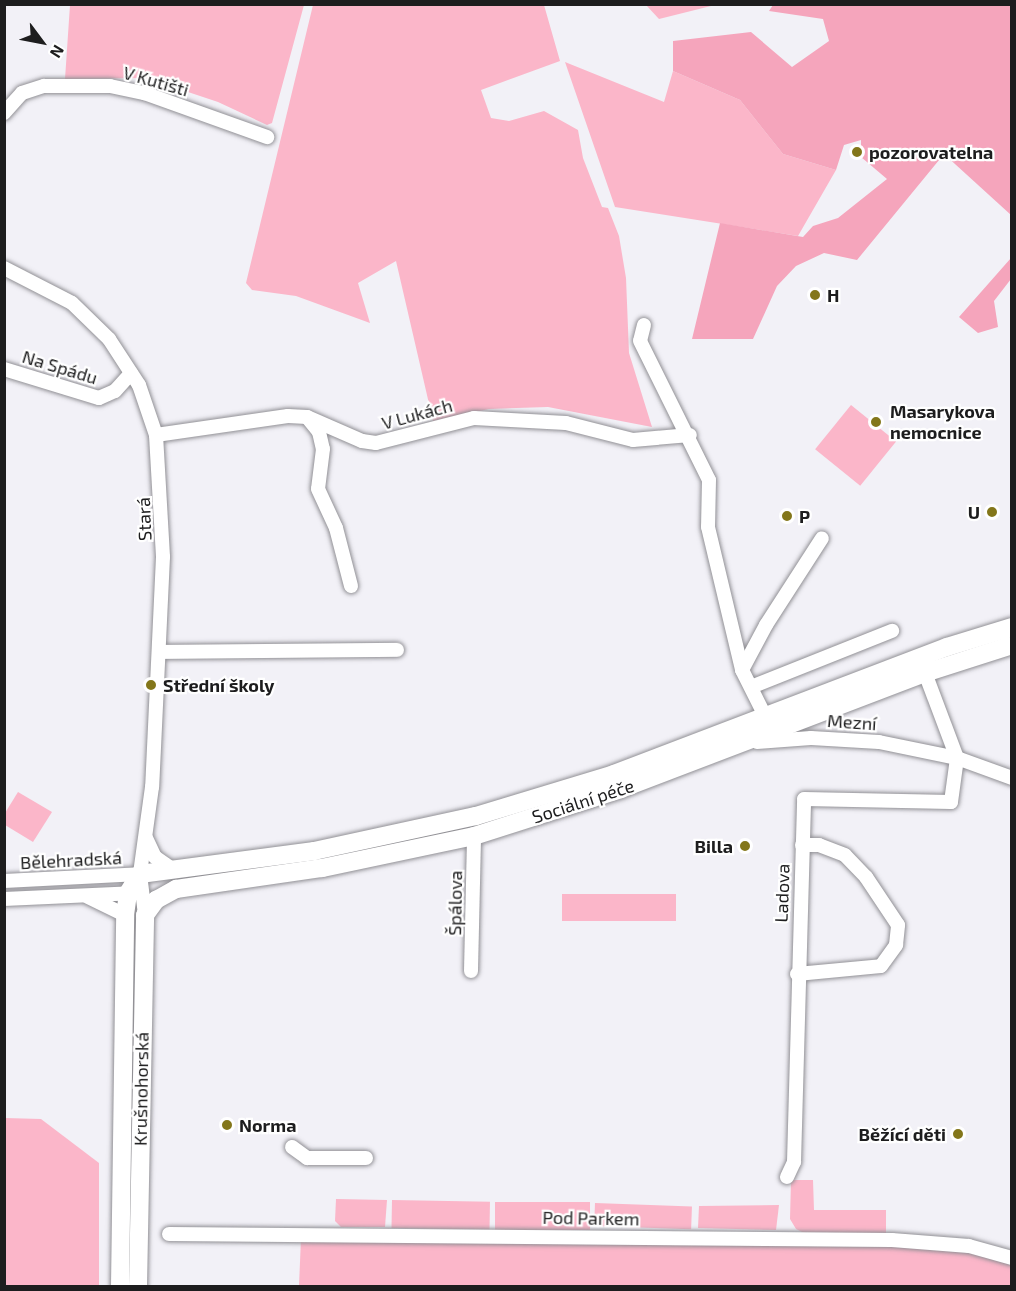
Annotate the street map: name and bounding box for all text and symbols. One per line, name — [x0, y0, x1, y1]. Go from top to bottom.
north arrow — [12, 12, 72, 72]
text: N — [47, 42, 69, 62]
street label: V Kutišti — [121, 61, 191, 101]
place label: pozorovatelna — [869, 141, 993, 163]
marker: pozorovatelna — [850, 145, 864, 159]
place label: H — [827, 284, 839, 306]
marker: H — [808, 288, 822, 302]
street label: Na Spádu — [20, 345, 100, 389]
street label: V Lukách — [379, 394, 455, 434]
place label: Masarykova nemocnice — [890, 401, 995, 444]
marker: Masarykova nemocnice — [867, 413, 885, 431]
street label: Stará — [132, 497, 156, 541]
place label: U — [968, 501, 980, 523]
place label: P — [799, 505, 810, 527]
marker: U — [985, 505, 999, 519]
marker: P — [780, 509, 794, 523]
place label: Střední školy — [163, 674, 275, 696]
marker: Střední školy — [144, 678, 158, 692]
street label: Mezní — [827, 709, 877, 735]
street label: Sociální péče — [529, 774, 637, 828]
place label: Billa — [694, 835, 733, 857]
marker: Billa — [738, 839, 752, 853]
street label: Bělehradská — [20, 847, 122, 873]
street label: Ladova — [770, 863, 794, 923]
street label: Špálova — [444, 870, 466, 936]
street label: Krušnohorská — [129, 1032, 153, 1146]
place label: Norma — [239, 1114, 296, 1136]
marker: Norma — [220, 1118, 234, 1132]
place label: Běžící děti — [859, 1123, 946, 1145]
marker: Běžící děti — [951, 1127, 965, 1141]
street label: Pod Parkem — [542, 1206, 640, 1230]

